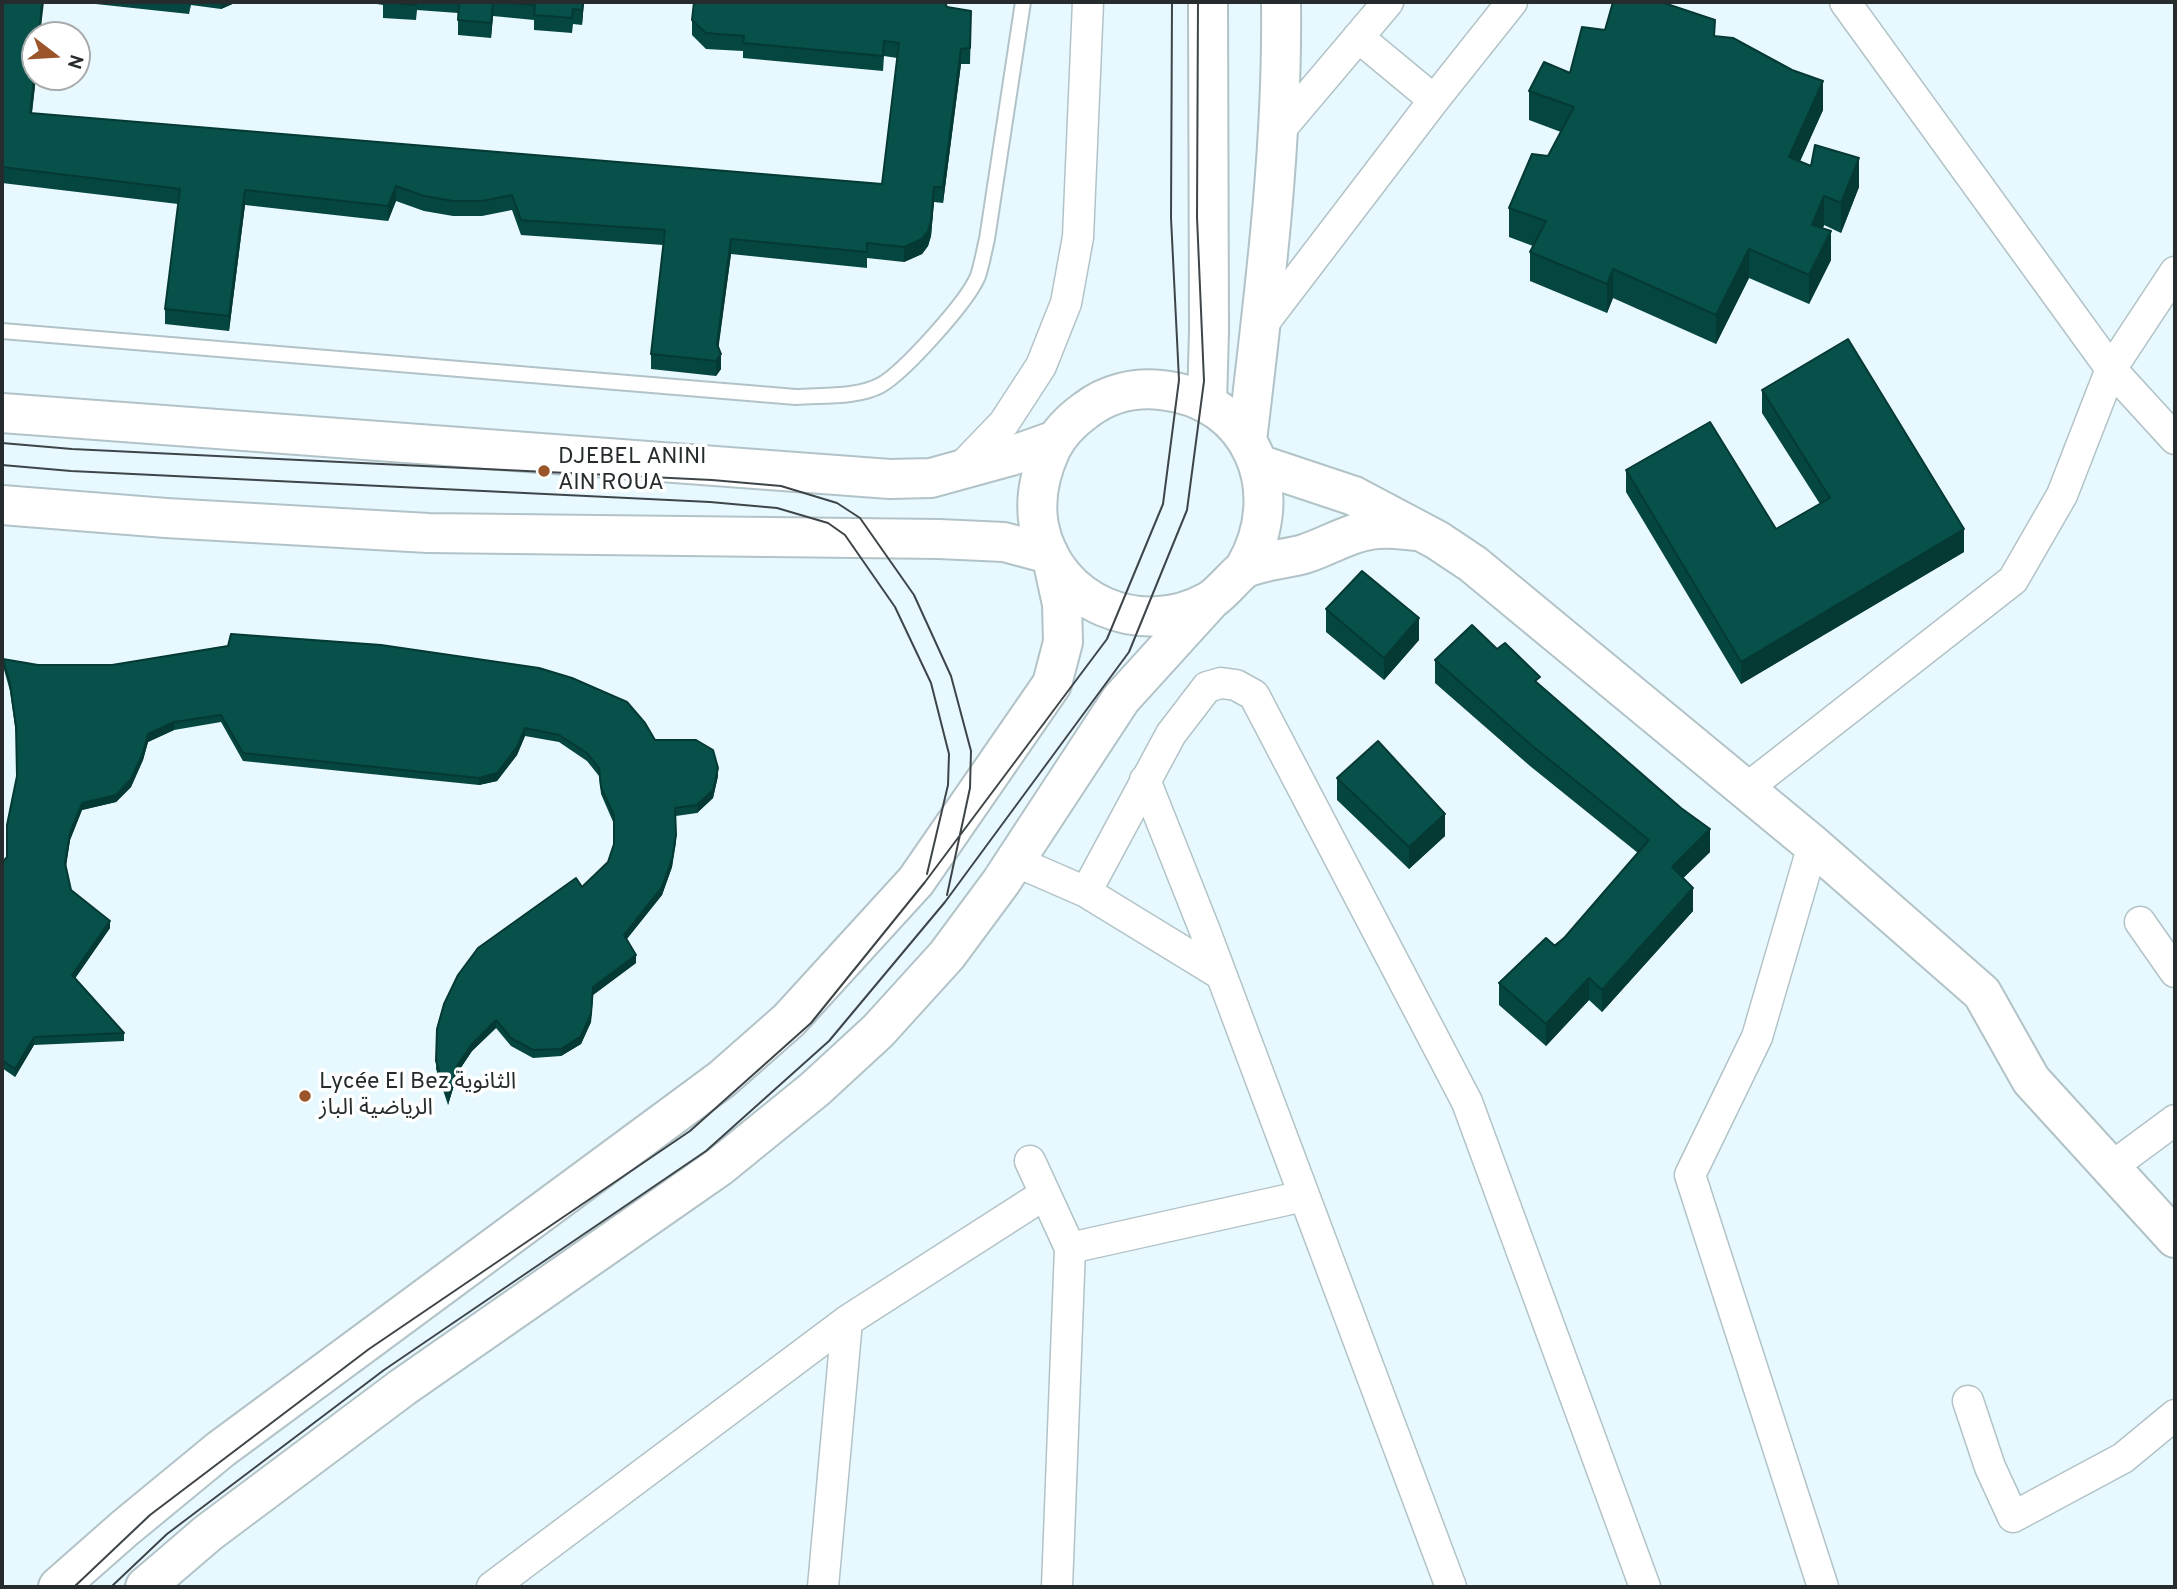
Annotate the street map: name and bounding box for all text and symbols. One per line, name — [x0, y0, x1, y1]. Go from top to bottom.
north arrow — [21, 21, 91, 91]
text: N — [61, 52, 88, 72]
place label: DJEBEL ANINI AIN ROUA — [558, 444, 707, 498]
marker: DJEBEL ANINI AIN ROUA — [536, 463, 552, 479]
place label: Lycée El Bez الثانوية الرياضية الباز — [319, 1069, 516, 1123]
marker: Lycée El Bez الثانوية الرياضية الباز — [297, 1088, 313, 1104]

